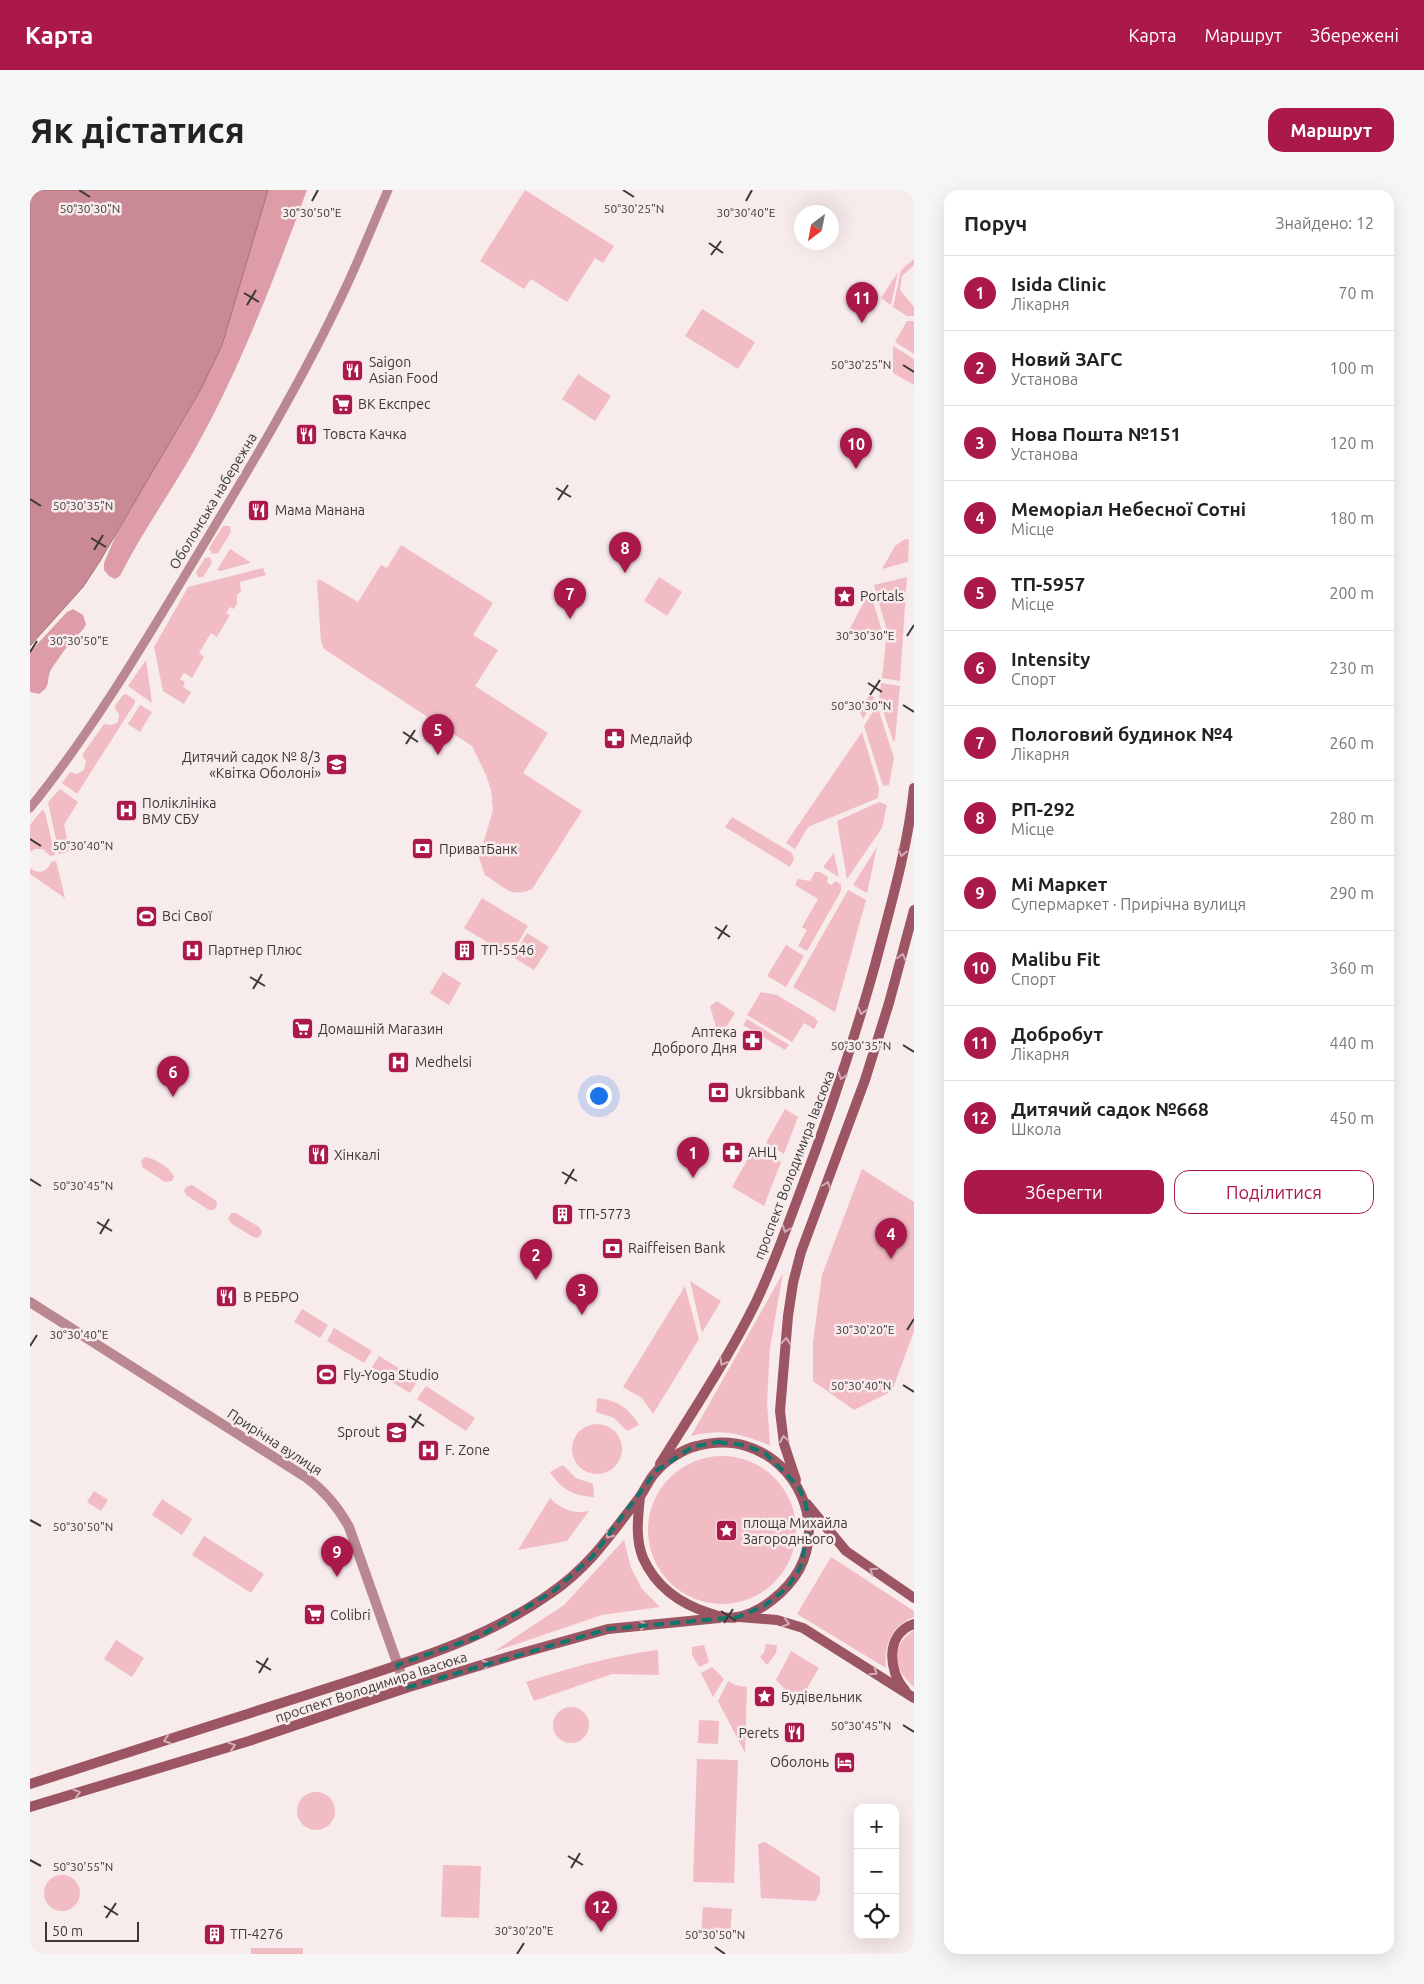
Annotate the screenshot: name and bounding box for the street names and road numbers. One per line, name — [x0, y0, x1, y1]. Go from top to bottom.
street label: Оболонська набережна — [166, 430, 260, 572]
street label: проспект Володимира Івасюка — [751, 1068, 837, 1262]
street label: Прирічна вулиця — [225, 1405, 325, 1479]
street label: проспект Володимира Івасюка — [273, 1648, 469, 1726]

